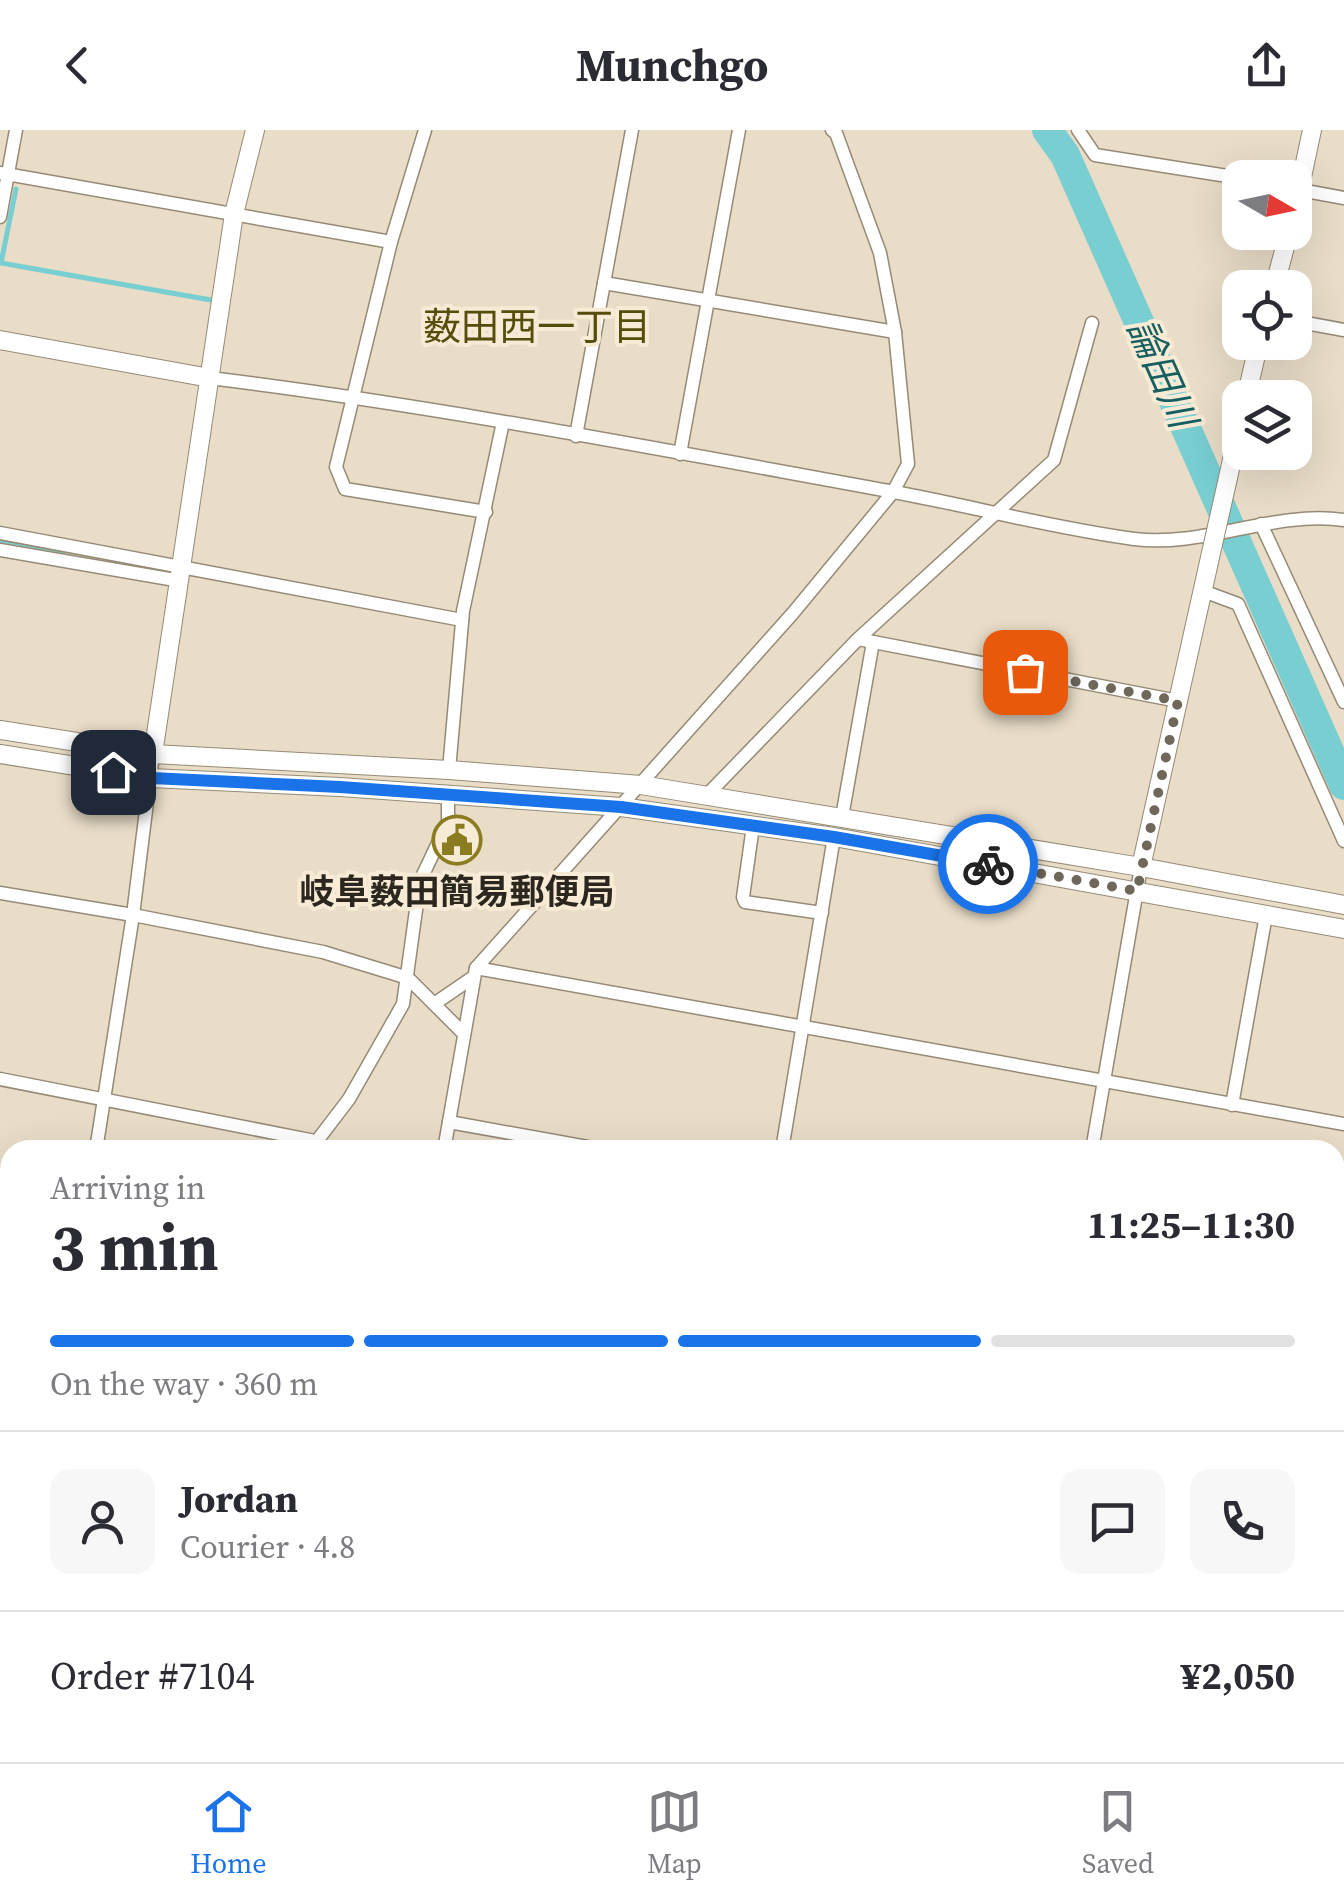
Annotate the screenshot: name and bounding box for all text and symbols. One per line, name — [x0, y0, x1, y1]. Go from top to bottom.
text: Munchgo — [576, 34, 768, 96]
icon: back — [50, 38, 105, 93]
icon: share — [1239, 38, 1294, 93]
north arrow — [1222, 160, 1312, 250]
map controls — [1222, 160, 1312, 470]
button: locate — [1222, 270, 1312, 360]
district label: 薮田西一丁目 — [423, 301, 651, 353]
water label: 論田川 — [1115, 310, 1211, 439]
button: layers — [1222, 380, 1312, 470]
pin — [983, 630, 1068, 715]
icon: bag — [998, 645, 1053, 700]
pin — [71, 730, 156, 815]
icon: home — [86, 745, 141, 800]
public building icon: 岐阜薮田簡易郵便局 — [431, 814, 483, 866]
courier — [938, 814, 1038, 914]
icon: bike — [961, 837, 1016, 892]
place label: 岐阜薮田簡易郵便局 — [299, 868, 615, 916]
text: Arriving in — [50, 1166, 205, 1210]
text: 11:25–11:30 — [1087, 1199, 1295, 1251]
text: 3 min — [50, 1203, 219, 1292]
text: On the way · 360 m — [50, 1362, 318, 1406]
button: person — [50, 1469, 155, 1574]
button: chat — [1060, 1469, 1165, 1574]
button: phone — [1190, 1469, 1295, 1574]
text: Jordan — [180, 1473, 298, 1525]
text: Courier · 4.8 — [180, 1525, 355, 1569]
text: Order #7104 — [50, 1650, 254, 1702]
text: ¥2,050 — [1181, 1650, 1295, 1702]
tab: Home — [190, 1784, 267, 1882]
tab: Map — [647, 1784, 702, 1882]
tab: Saved — [1082, 1784, 1154, 1882]

